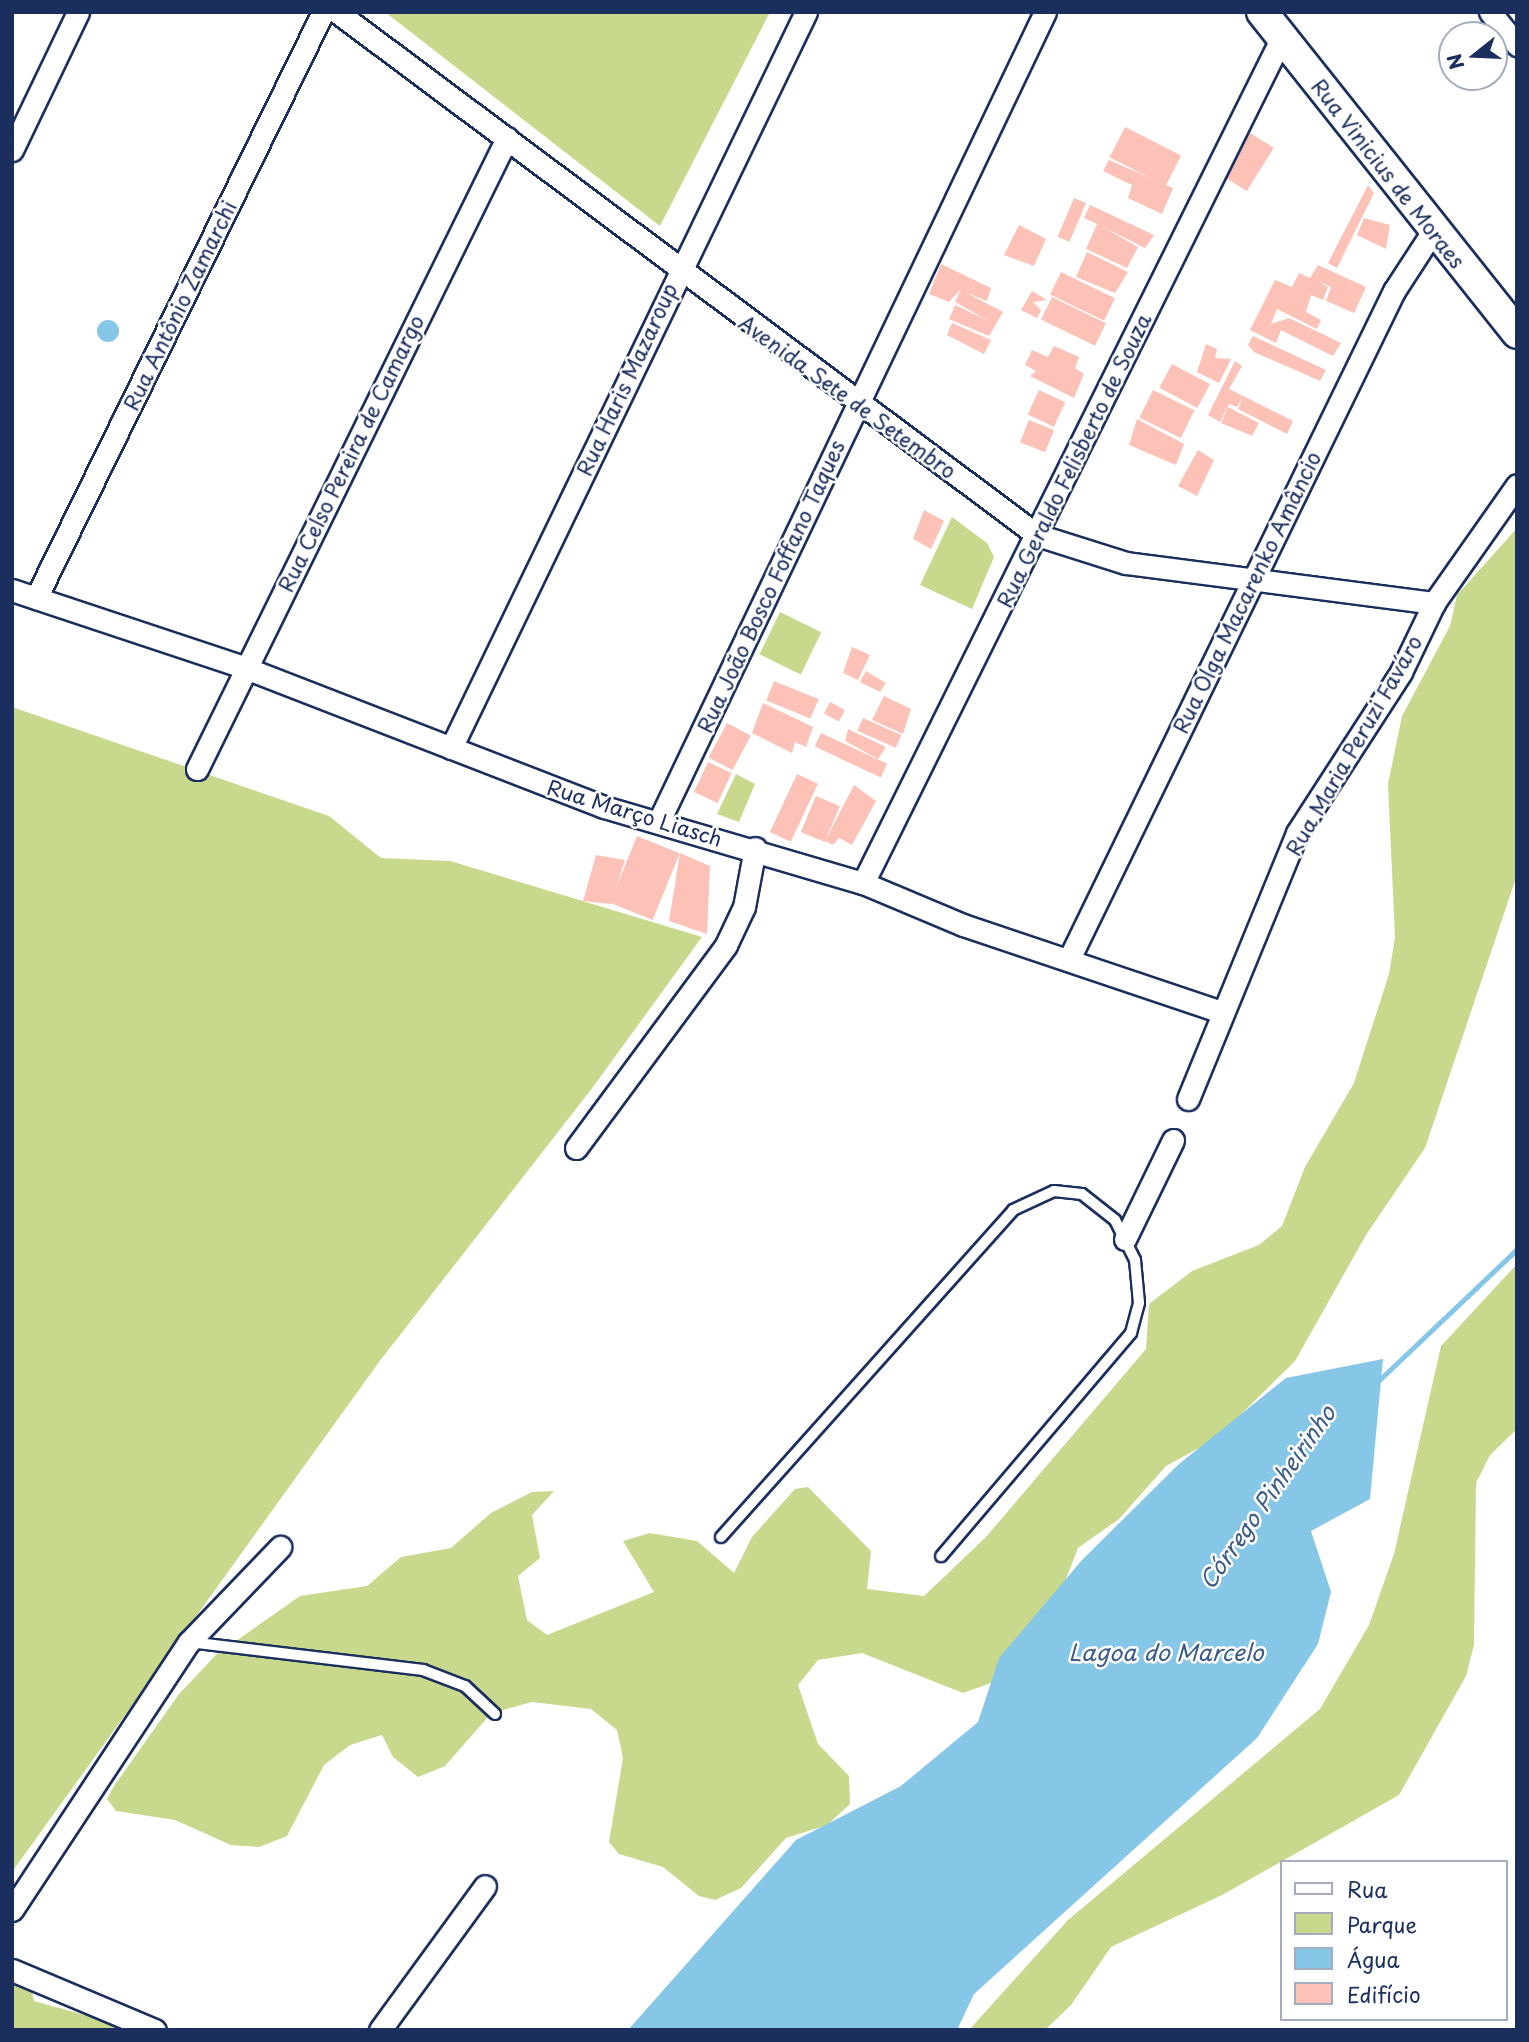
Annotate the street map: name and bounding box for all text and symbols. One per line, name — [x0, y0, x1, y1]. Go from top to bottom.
north arrow — [1438, 21, 1508, 91]
text: N — [1439, 50, 1471, 73]
street label: Rua Vinicius de Moraes — [1307, 72, 1471, 274]
street label: Rua Antônio Zamarchi — [117, 195, 241, 415]
street label: Rua Haris Mazaroup — [570, 279, 682, 479]
street label: Rua Geraldo Felisberto de Souza — [990, 307, 1156, 613]
street label: Rua Celso Pereira de Camargo — [271, 308, 429, 598]
street label: Avenida Sete de Setembro — [733, 308, 963, 484]
street label: Rua João Bosco Foffano Taques — [691, 435, 849, 737]
street label: Rua Olga Macarenko Amâncio — [1166, 446, 1326, 738]
street label: Rua Maria Peruzi Faváro — [1279, 630, 1427, 860]
street label: Rua Março Liasch — [544, 773, 726, 851]
water label: Córrego Pinheirinho — [1193, 1399, 1341, 1595]
water label: Lagoa do Marcelo — [1068, 1638, 1264, 1666]
legend — [1280, 1860, 1508, 2021]
text: Rua — [1347, 1873, 1387, 1905]
text: Parque — [1347, 1908, 1417, 1940]
text: Água — [1347, 1943, 1400, 1975]
text: Edifício — [1347, 1978, 1421, 2010]

